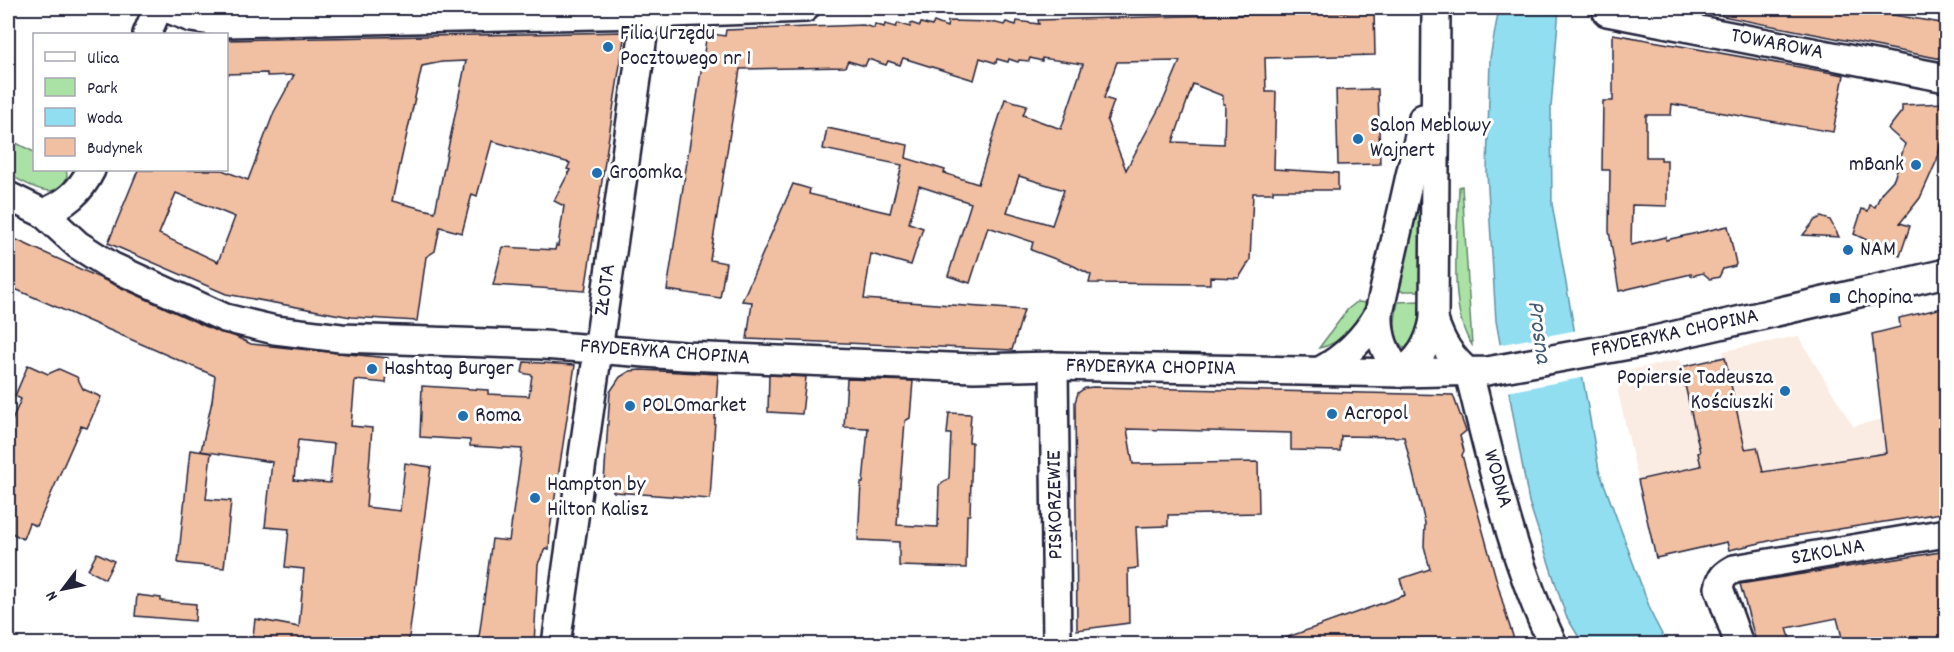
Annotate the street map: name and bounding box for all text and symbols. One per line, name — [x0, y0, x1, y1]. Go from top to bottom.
place label: Filia Urzędu Pocztowego nr 1 — [620, 19, 751, 75]
street label: TOWAROWA — [1728, 21, 1826, 69]
legend — [33, 33, 228, 171]
marker: Filia Urzędu Pocztowego nr 1 — [601, 40, 615, 54]
text: Ulica — [87, 47, 119, 72]
text: Park — [87, 77, 118, 102]
text: Woda — [87, 107, 123, 132]
place label: Salon Meblowy Wajnert — [1370, 111, 1492, 167]
marker: Salon Meblowy Wajnert — [1351, 132, 1365, 146]
text: Budynek — [87, 137, 143, 162]
place label: mBank — [1849, 150, 1904, 181]
place label: Groomka — [609, 158, 683, 189]
marker: mBank — [1909, 158, 1923, 172]
marker: Groomka — [590, 166, 604, 180]
place label: NAM — [1860, 235, 1896, 266]
marker: NAM — [1841, 243, 1855, 257]
street label: ZŁOTA — [587, 262, 625, 318]
place label: Chopina — [1847, 283, 1913, 314]
marker: Chopina — [1828, 291, 1842, 305]
water label: Prosna — [1517, 298, 1559, 367]
street label: FRYDERYKA CHOPINA — [1588, 301, 1762, 367]
street label: FRYDERYKA CHOPINA — [579, 332, 751, 374]
street label: FRYDERYKA CHOPINA — [1066, 351, 1236, 385]
place label: Hashtag Burger — [384, 354, 514, 385]
marker: Hashtag Burger — [365, 362, 379, 376]
place label: Popiersie Tadeusza Kościuszki — [1617, 363, 1774, 419]
marker: Popiersie Tadeusza Kościuszki — [1778, 384, 1792, 398]
place label: POLOmarket — [642, 391, 747, 422]
marker: POLOmarket — [623, 399, 637, 413]
place label: Acropol — [1344, 399, 1408, 430]
place label: Roma — [475, 401, 522, 432]
marker: Acropol — [1325, 407, 1339, 421]
marker: Roma — [456, 409, 470, 423]
street label: WODNA — [1474, 446, 1520, 512]
street label: PISKORZEWIE — [1040, 450, 1072, 560]
place label: Hampton by Hilton Kalisz — [547, 470, 649, 526]
marker: Hampton by Hilton Kalisz — [528, 491, 542, 505]
street label: SZKOLNA — [1789, 531, 1867, 575]
north arrow — [33, 559, 93, 619]
text: N — [41, 586, 64, 605]

